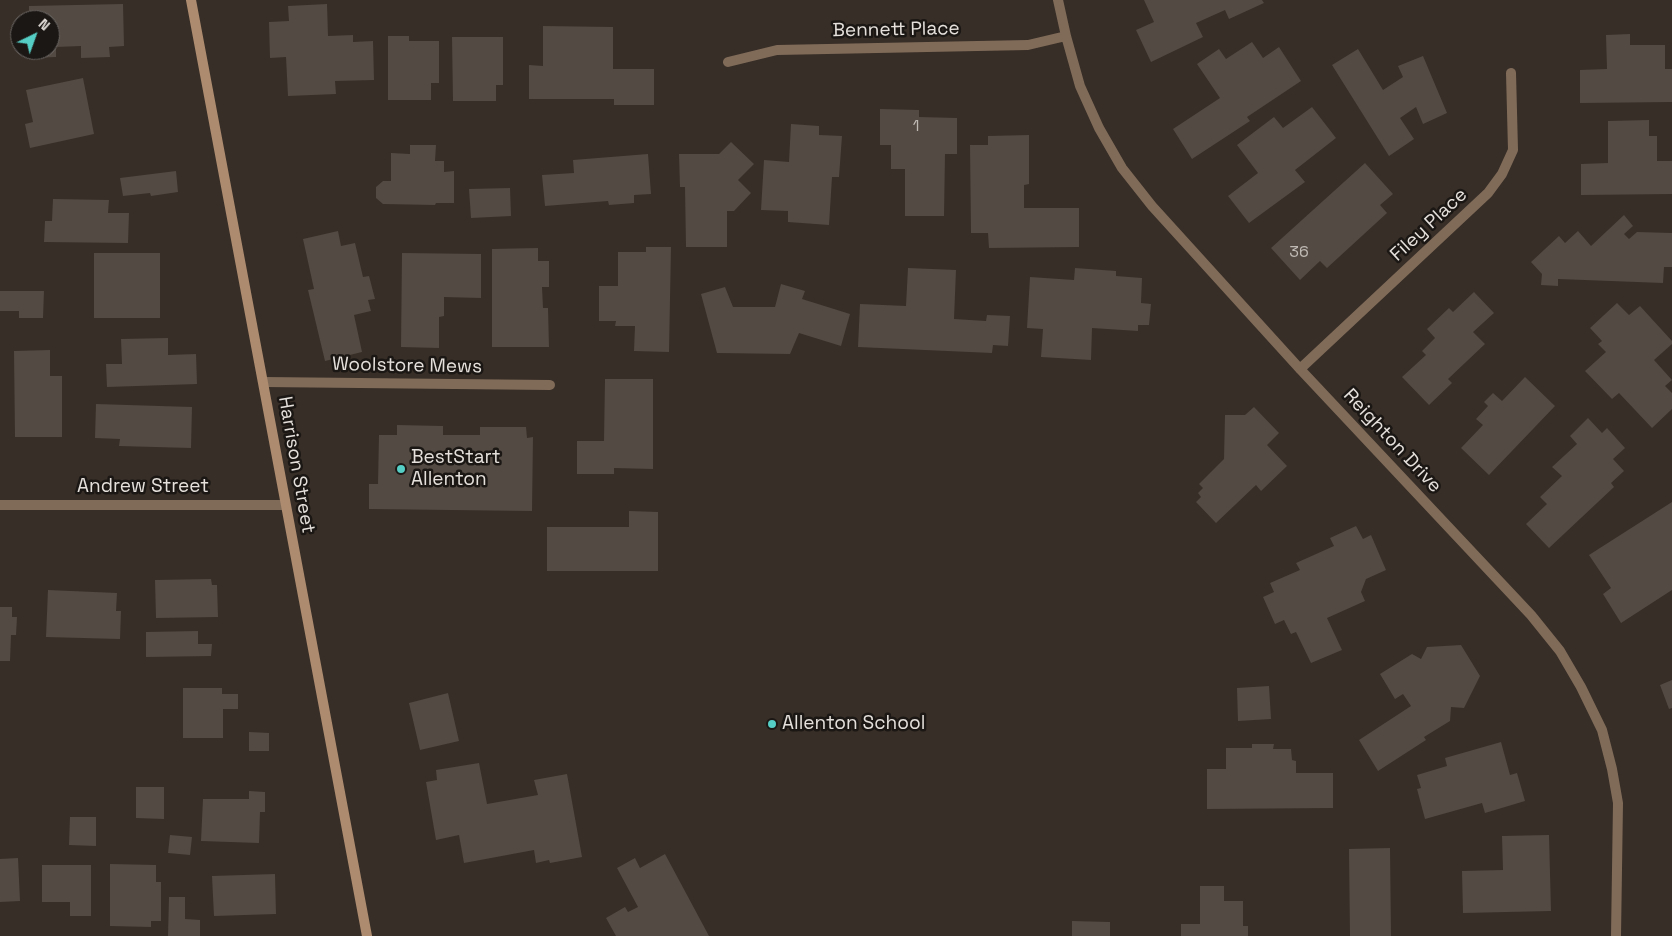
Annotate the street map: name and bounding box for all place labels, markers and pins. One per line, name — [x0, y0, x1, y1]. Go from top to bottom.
place label: BestStart Allenton — [411, 447, 501, 491]
marker: BestStart Allenton — [395, 463, 407, 475]
place label: Allenton School — [782, 713, 925, 735]
marker: Allenton School — [766, 718, 778, 730]

